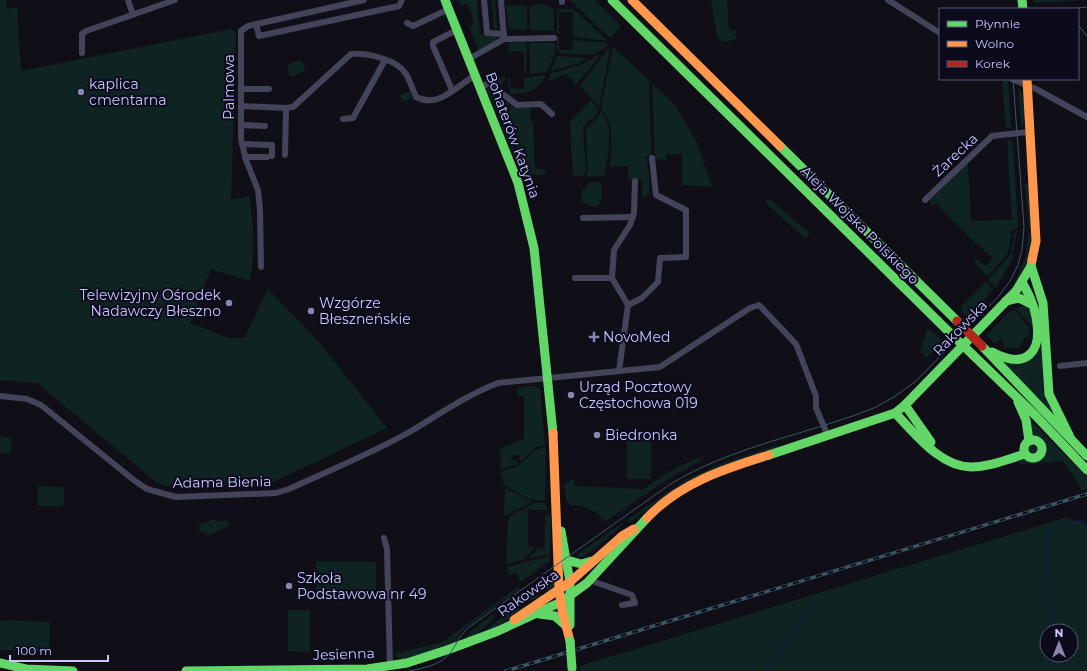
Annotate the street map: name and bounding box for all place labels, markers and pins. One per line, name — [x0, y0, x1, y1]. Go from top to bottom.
place label: kaplica cmentarna — [89, 75, 167, 109]
marker: kaplica cmentarna — [76, 87, 86, 97]
place label: Telewizyjny Ośrodek Nadawczy Błeszno — [80, 286, 222, 320]
place label: Wzgórze Błeszneńskie — [319, 294, 411, 328]
marker: Telewizyjny Ośrodek Nadawczy Błeszno — [224, 298, 234, 308]
marker: Wzgórze Błeszneńskie — [306, 306, 316, 316]
place label: NovoMed — [603, 328, 670, 346]
marker: NovoMed — [588, 331, 600, 343]
place label: Urząd Pocztowy Częstochowa 019 — [579, 378, 698, 412]
marker: Urząd Pocztowy Częstochowa 019 — [566, 390, 576, 400]
place label: Biedronka — [605, 426, 677, 444]
marker: Biedronka — [592, 430, 602, 440]
place label: Szkoła Podstawowa nr 49 — [297, 569, 427, 603]
marker: Szkoła Podstawowa nr 49 — [284, 581, 294, 591]

